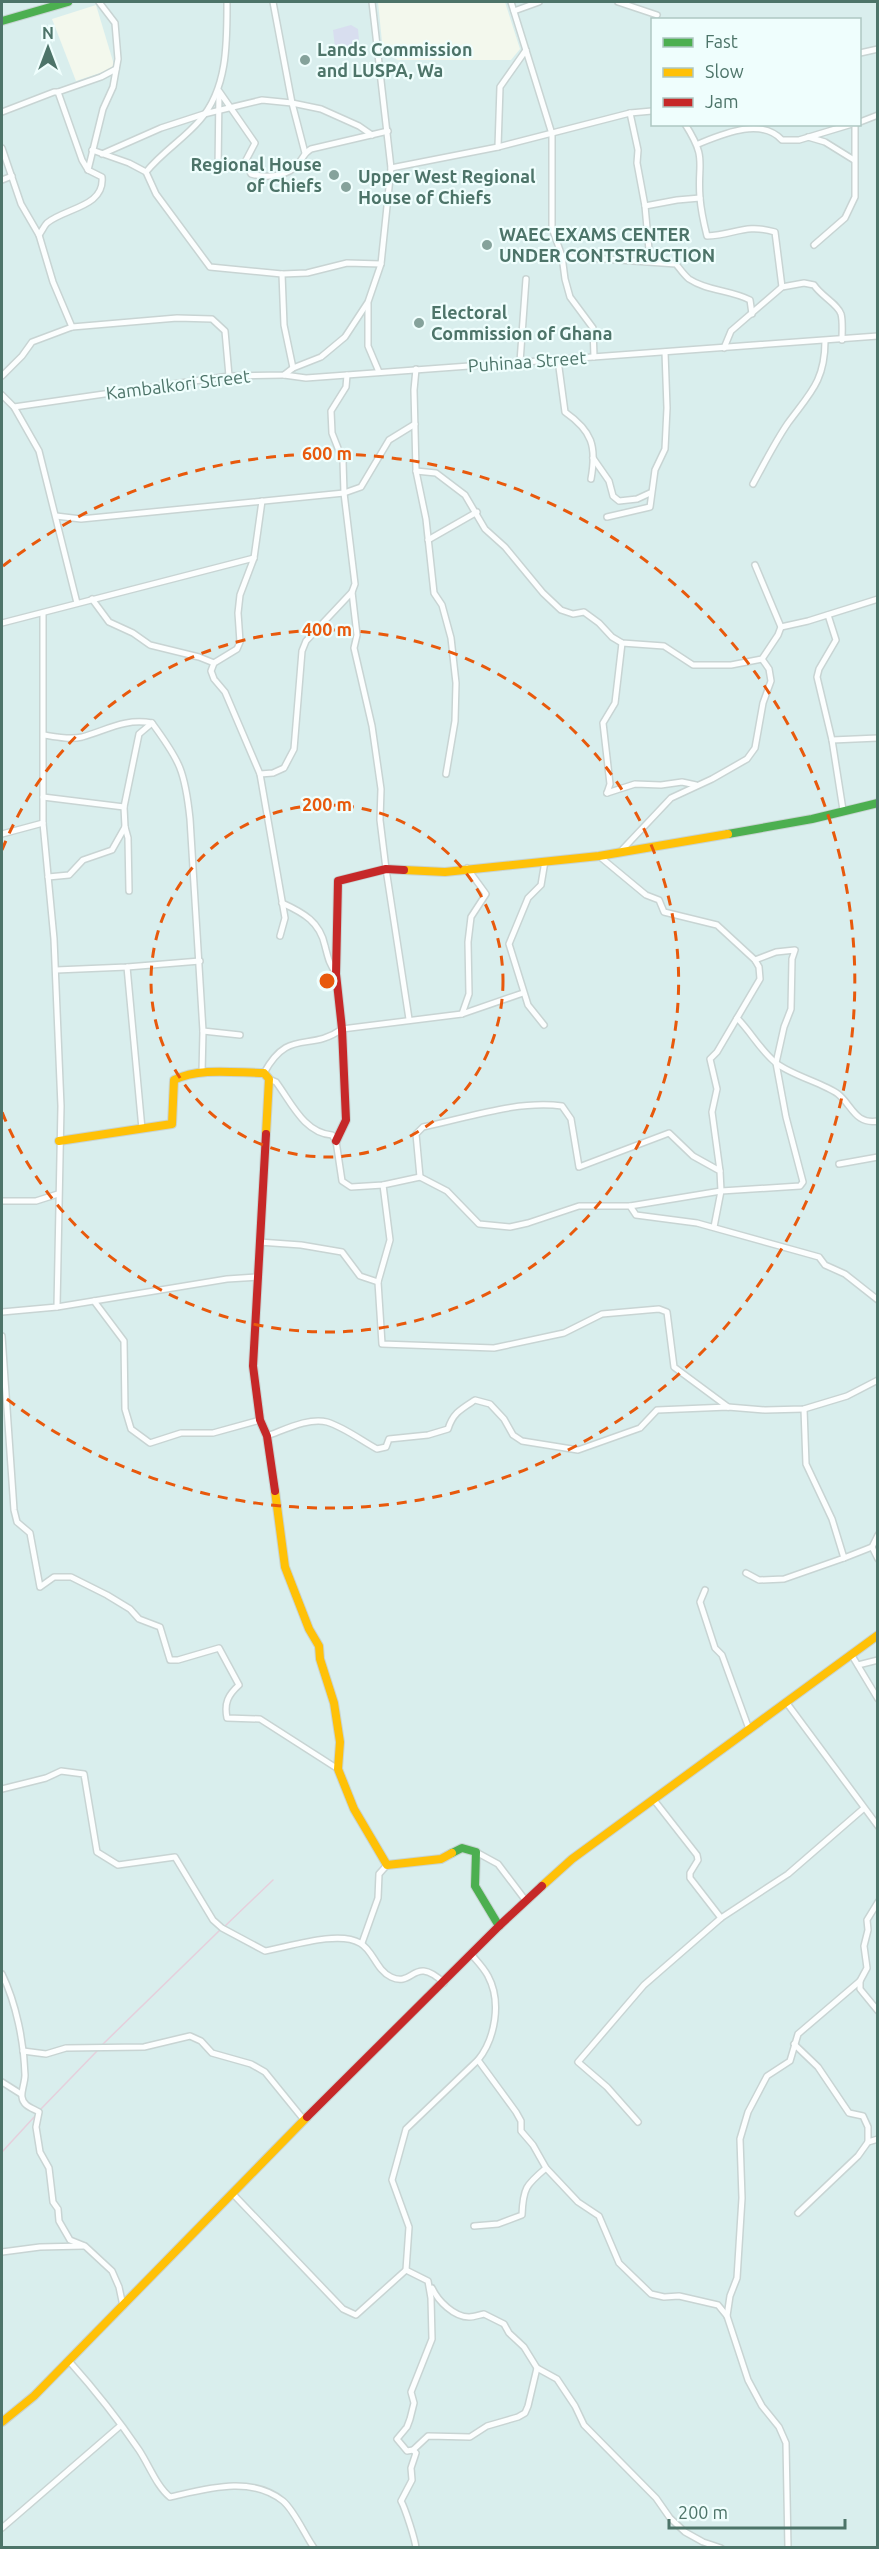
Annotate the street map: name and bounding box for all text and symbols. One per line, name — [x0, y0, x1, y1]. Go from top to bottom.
north arrow — [18, 18, 78, 78]
legend — [651, 18, 861, 126]
text: N — [42, 24, 54, 42]
text: Fast — [705, 31, 738, 51]
place label: Lands Commission and LUSPA, Wa — [317, 39, 472, 80]
marker: Lands Commission and LUSPA, Wa — [298, 53, 312, 67]
text: Slow — [705, 61, 744, 81]
text: Jam — [705, 91, 739, 111]
place label: Regional House of Chiefs — [190, 154, 322, 195]
place label: Upper West Regional House of Chiefs — [358, 166, 536, 207]
marker: Regional House of Chiefs — [327, 168, 341, 182]
marker: Upper West Regional House of Chiefs — [339, 180, 353, 194]
place label: WAEC EXAMS CENTER UNDER CONTSTRUCTION — [499, 224, 715, 265]
marker: WAEC EXAMS CENTER UNDER CONTSTRUCTION — [480, 238, 494, 252]
place label: Electoral Commission of Ghana — [431, 302, 612, 343]
marker: Electoral Commission of Ghana — [412, 316, 426, 330]
street label: Puhinaa Street — [467, 347, 587, 375]
street label: Kambalkori Street — [105, 365, 251, 403]
text: 600 m — [302, 443, 352, 463]
text: 400 m — [302, 619, 352, 639]
text: 200 m — [302, 794, 352, 814]
centre of rings — [317, 971, 337, 991]
scale bar — [669, 2492, 844, 2530]
text: 200 m — [678, 2502, 728, 2522]

